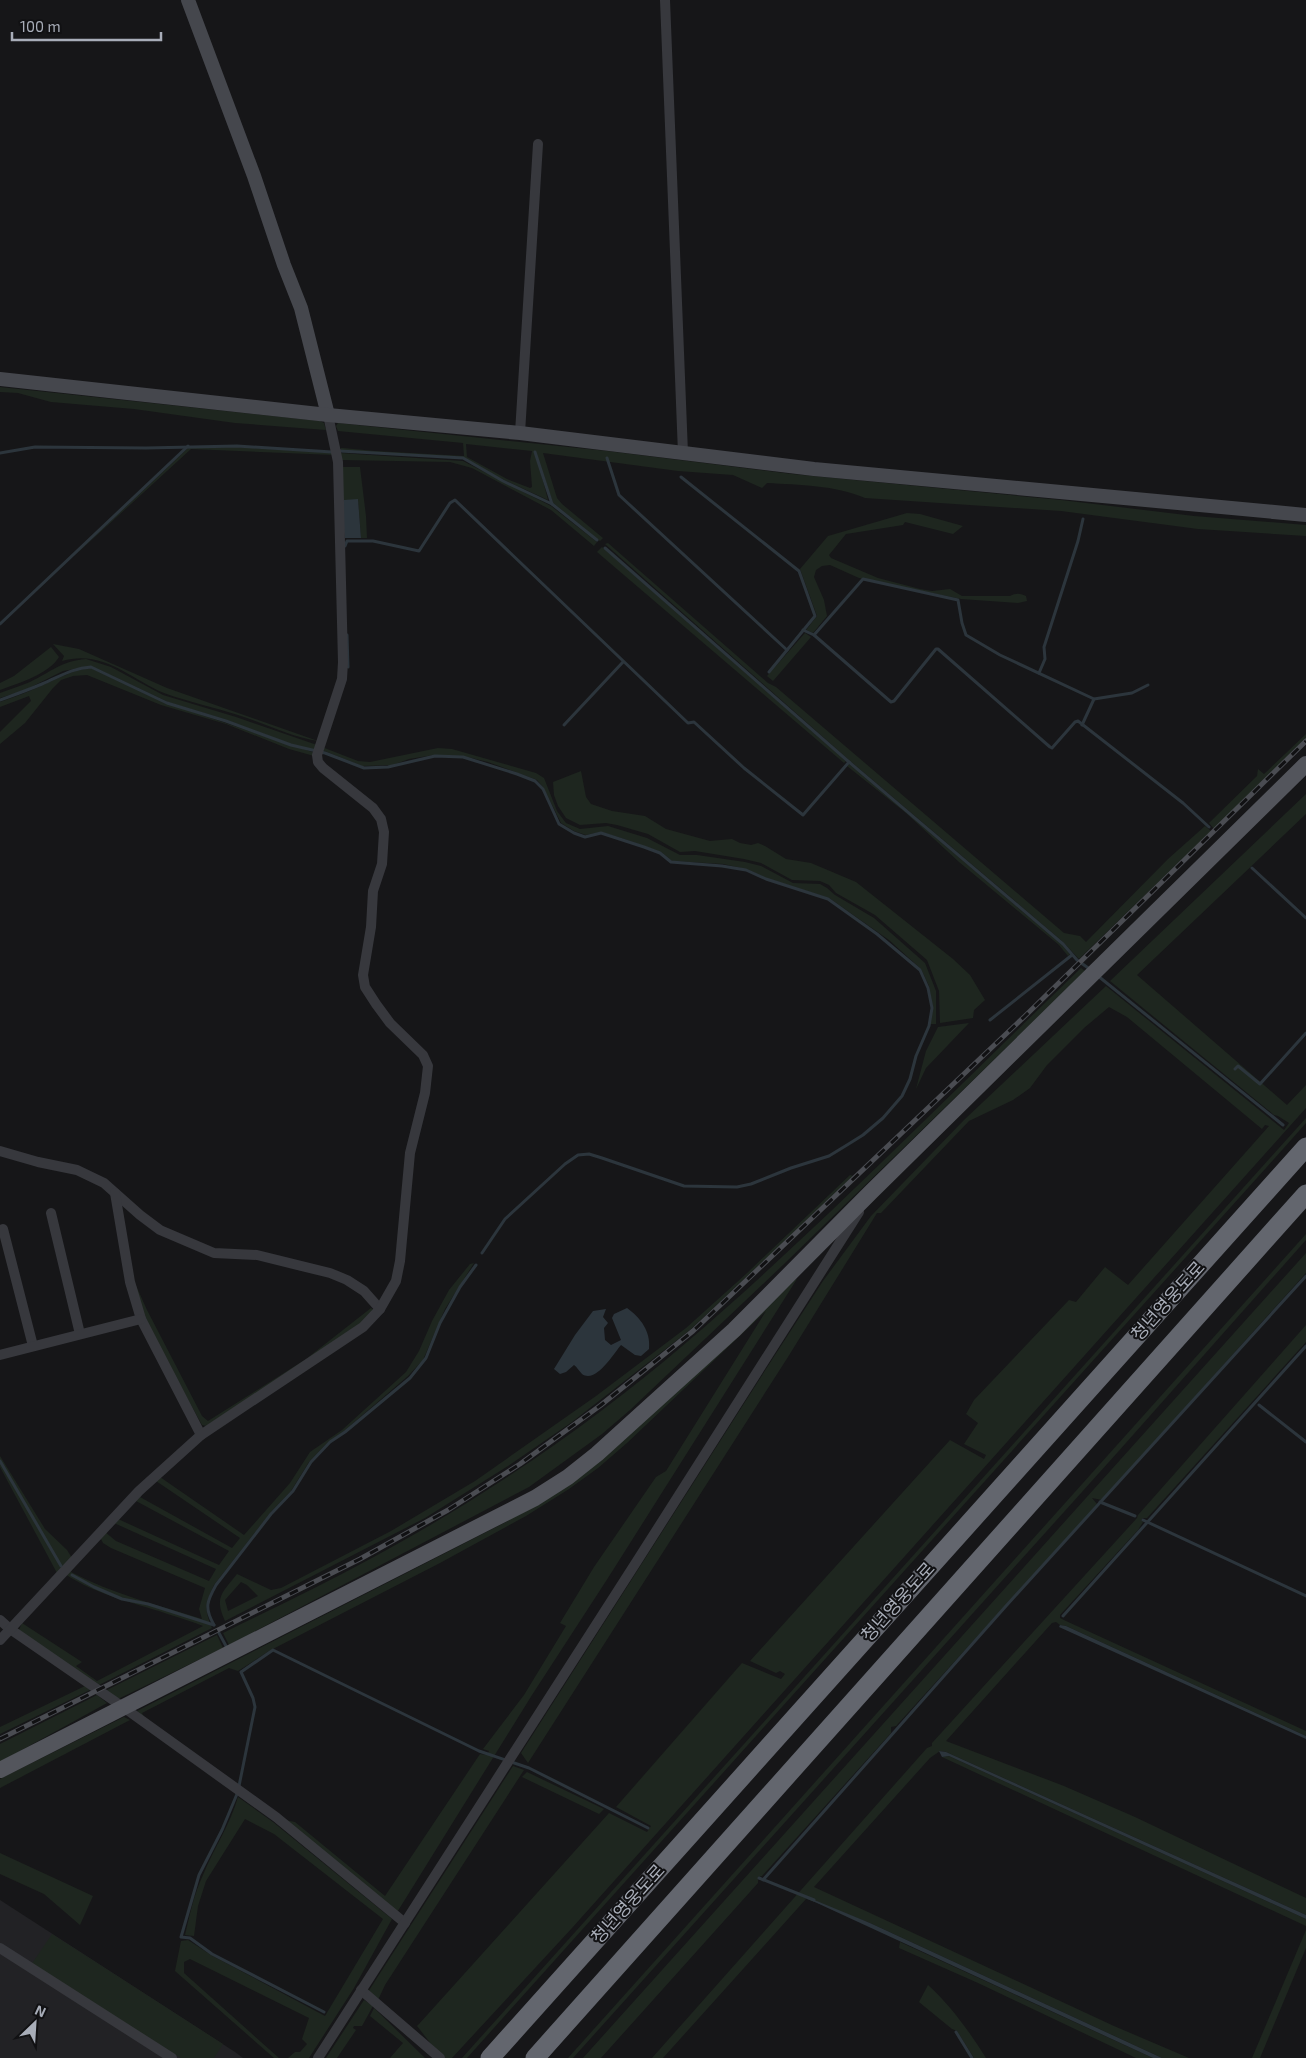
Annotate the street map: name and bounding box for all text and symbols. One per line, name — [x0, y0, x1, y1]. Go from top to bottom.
scale bar — [12, 10, 161, 42]
text: 100 m — [20, 17, 61, 35]
street label: 청년영웅도로 — [1126, 1256, 1209, 1345]
street label: 청년영웅도로 — [856, 1557, 939, 1646]
street label: 청년영웅도로 — [586, 1859, 669, 1948]
north arrow — [10, 1998, 60, 2048]
text: N — [33, 2001, 49, 2021]

